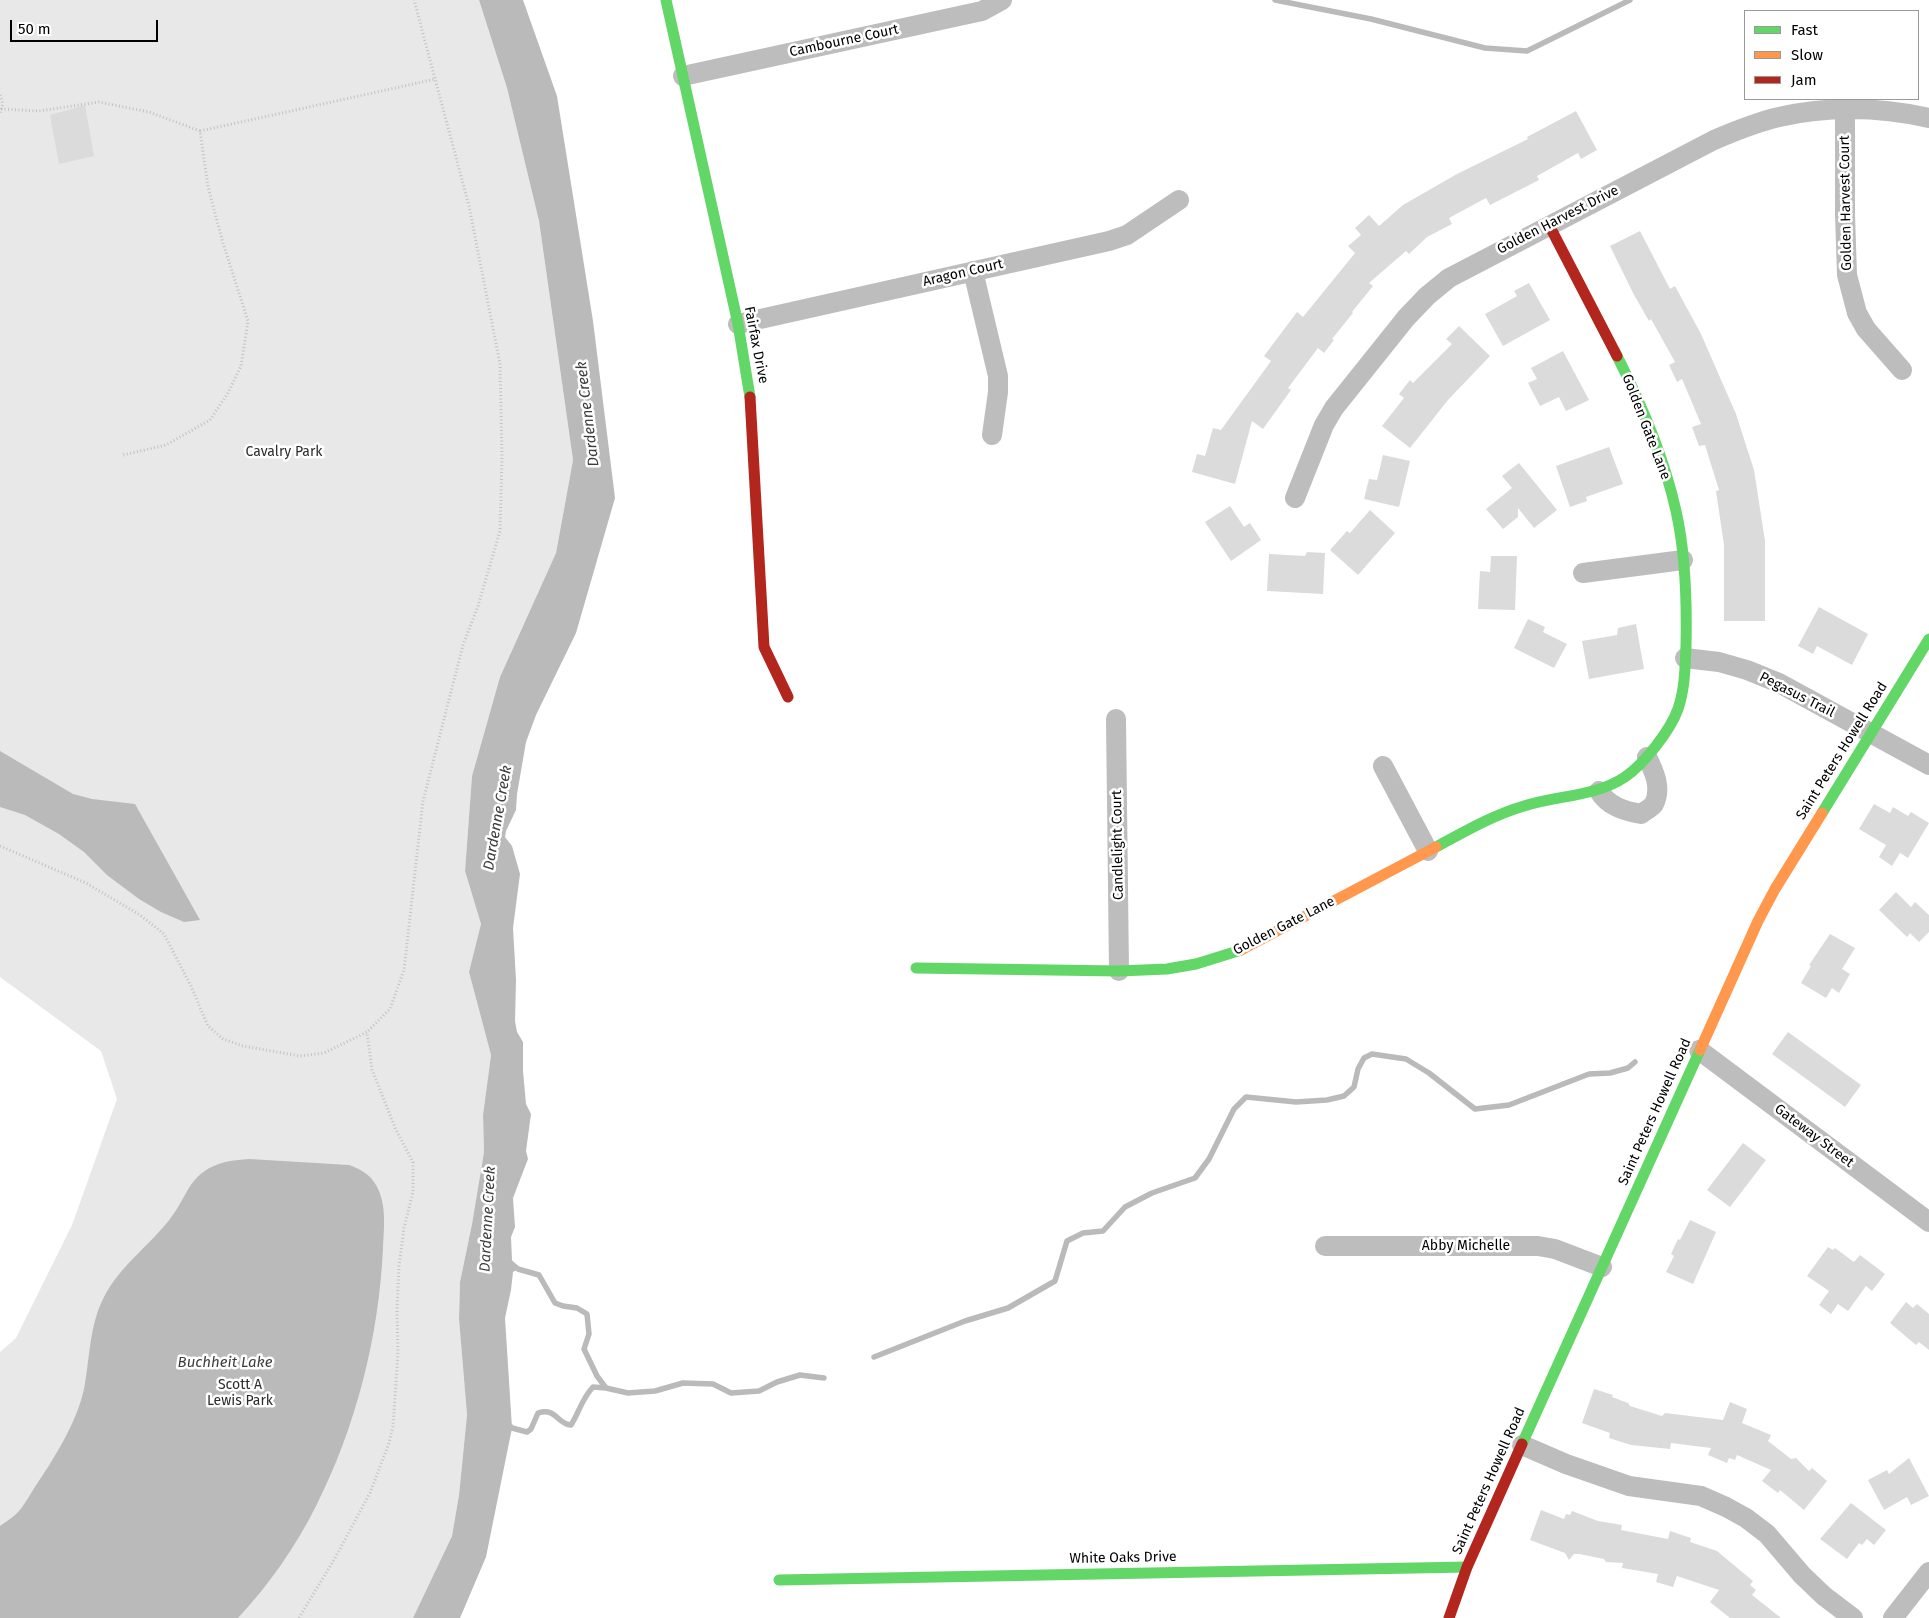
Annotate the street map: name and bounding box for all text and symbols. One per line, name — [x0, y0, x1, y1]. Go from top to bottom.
scale bar — [12, 10, 160, 42]
legend — [1744, 10, 1919, 100]
text: 50 m — [18, 20, 51, 38]
street label: Cambourne Court — [788, 21, 900, 61]
text: Fast — [1791, 21, 1818, 39]
text: Slow — [1791, 46, 1823, 64]
text: Jam — [1791, 71, 1817, 89]
street label: Golden Harvest Court — [1836, 135, 1856, 271]
street label: Golden Harvest Drive — [1494, 182, 1622, 258]
street label: Aragon Court — [921, 256, 1005, 290]
street label: Fairfax Drive — [740, 305, 772, 385]
water label: Dardenne Creek — [573, 360, 603, 468]
street label: Golden Gate Lane — [1618, 372, 1674, 482]
park label: Cavalry Park — [246, 444, 322, 460]
street label: Pegasus Trail — [1757, 669, 1837, 721]
street label: Saint Peters Howell Road — [1793, 679, 1891, 823]
water label: Dardenne Creek — [480, 764, 516, 872]
street label: Candlelight Court — [1109, 790, 1127, 900]
street label: Golden Gate Lane — [1230, 893, 1338, 959]
street label: Saint Peters Howell Road — [1615, 1036, 1695, 1188]
street label: Gateway Street — [1771, 1101, 1857, 1171]
water label: Dardenne Creek — [476, 1166, 500, 1272]
street label: Abby Michelle — [1422, 1238, 1510, 1254]
water label: Buchheit Lake — [178, 1354, 272, 1372]
park label: Scott A Lewis Park — [207, 1377, 273, 1410]
street label: Saint Peters Howell Road — [1449, 1405, 1529, 1557]
street label: White Oaks Drive — [1069, 1549, 1177, 1567]

